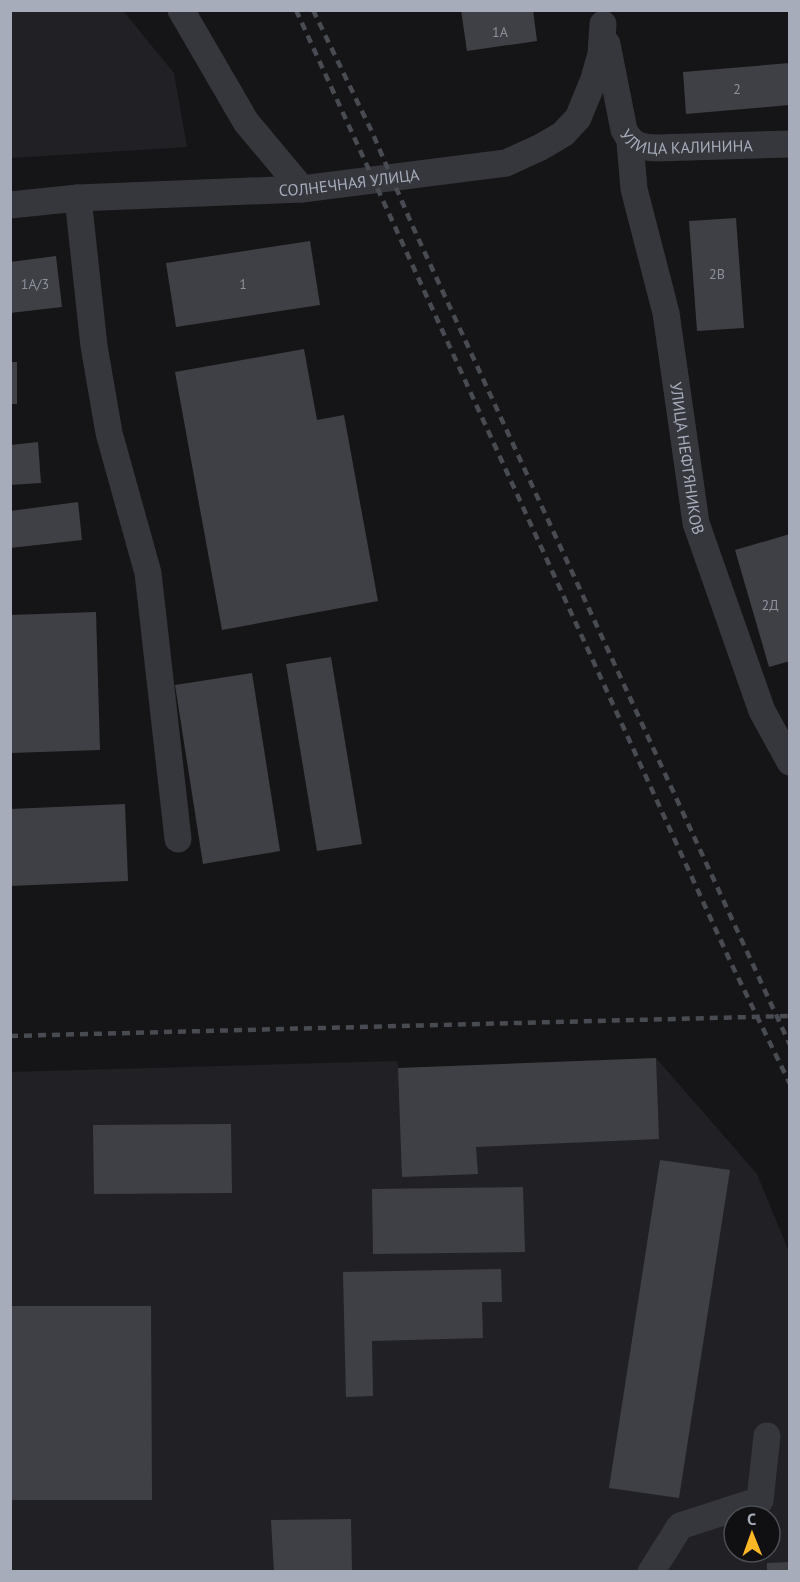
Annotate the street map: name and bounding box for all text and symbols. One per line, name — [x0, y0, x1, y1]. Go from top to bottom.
house number: 1А — [492, 23, 509, 41]
house number: 2 — [733, 80, 741, 98]
street label: УЛИЦА КАЛИНИНА — [616, 125, 754, 158]
street label: СОЛНЕЧНАЯ УЛИЦА — [278, 164, 421, 200]
house number: 2В — [709, 265, 725, 283]
house number: 1А/3 — [21, 275, 49, 293]
house number: 1 — [239, 275, 247, 293]
street label: УЛИЦА НЕФТЯНИКОВ — [666, 381, 709, 537]
house number: 2Д — [762, 596, 779, 614]
north arrow — [722, 1504, 782, 1564]
text: С — [747, 1509, 756, 1529]

